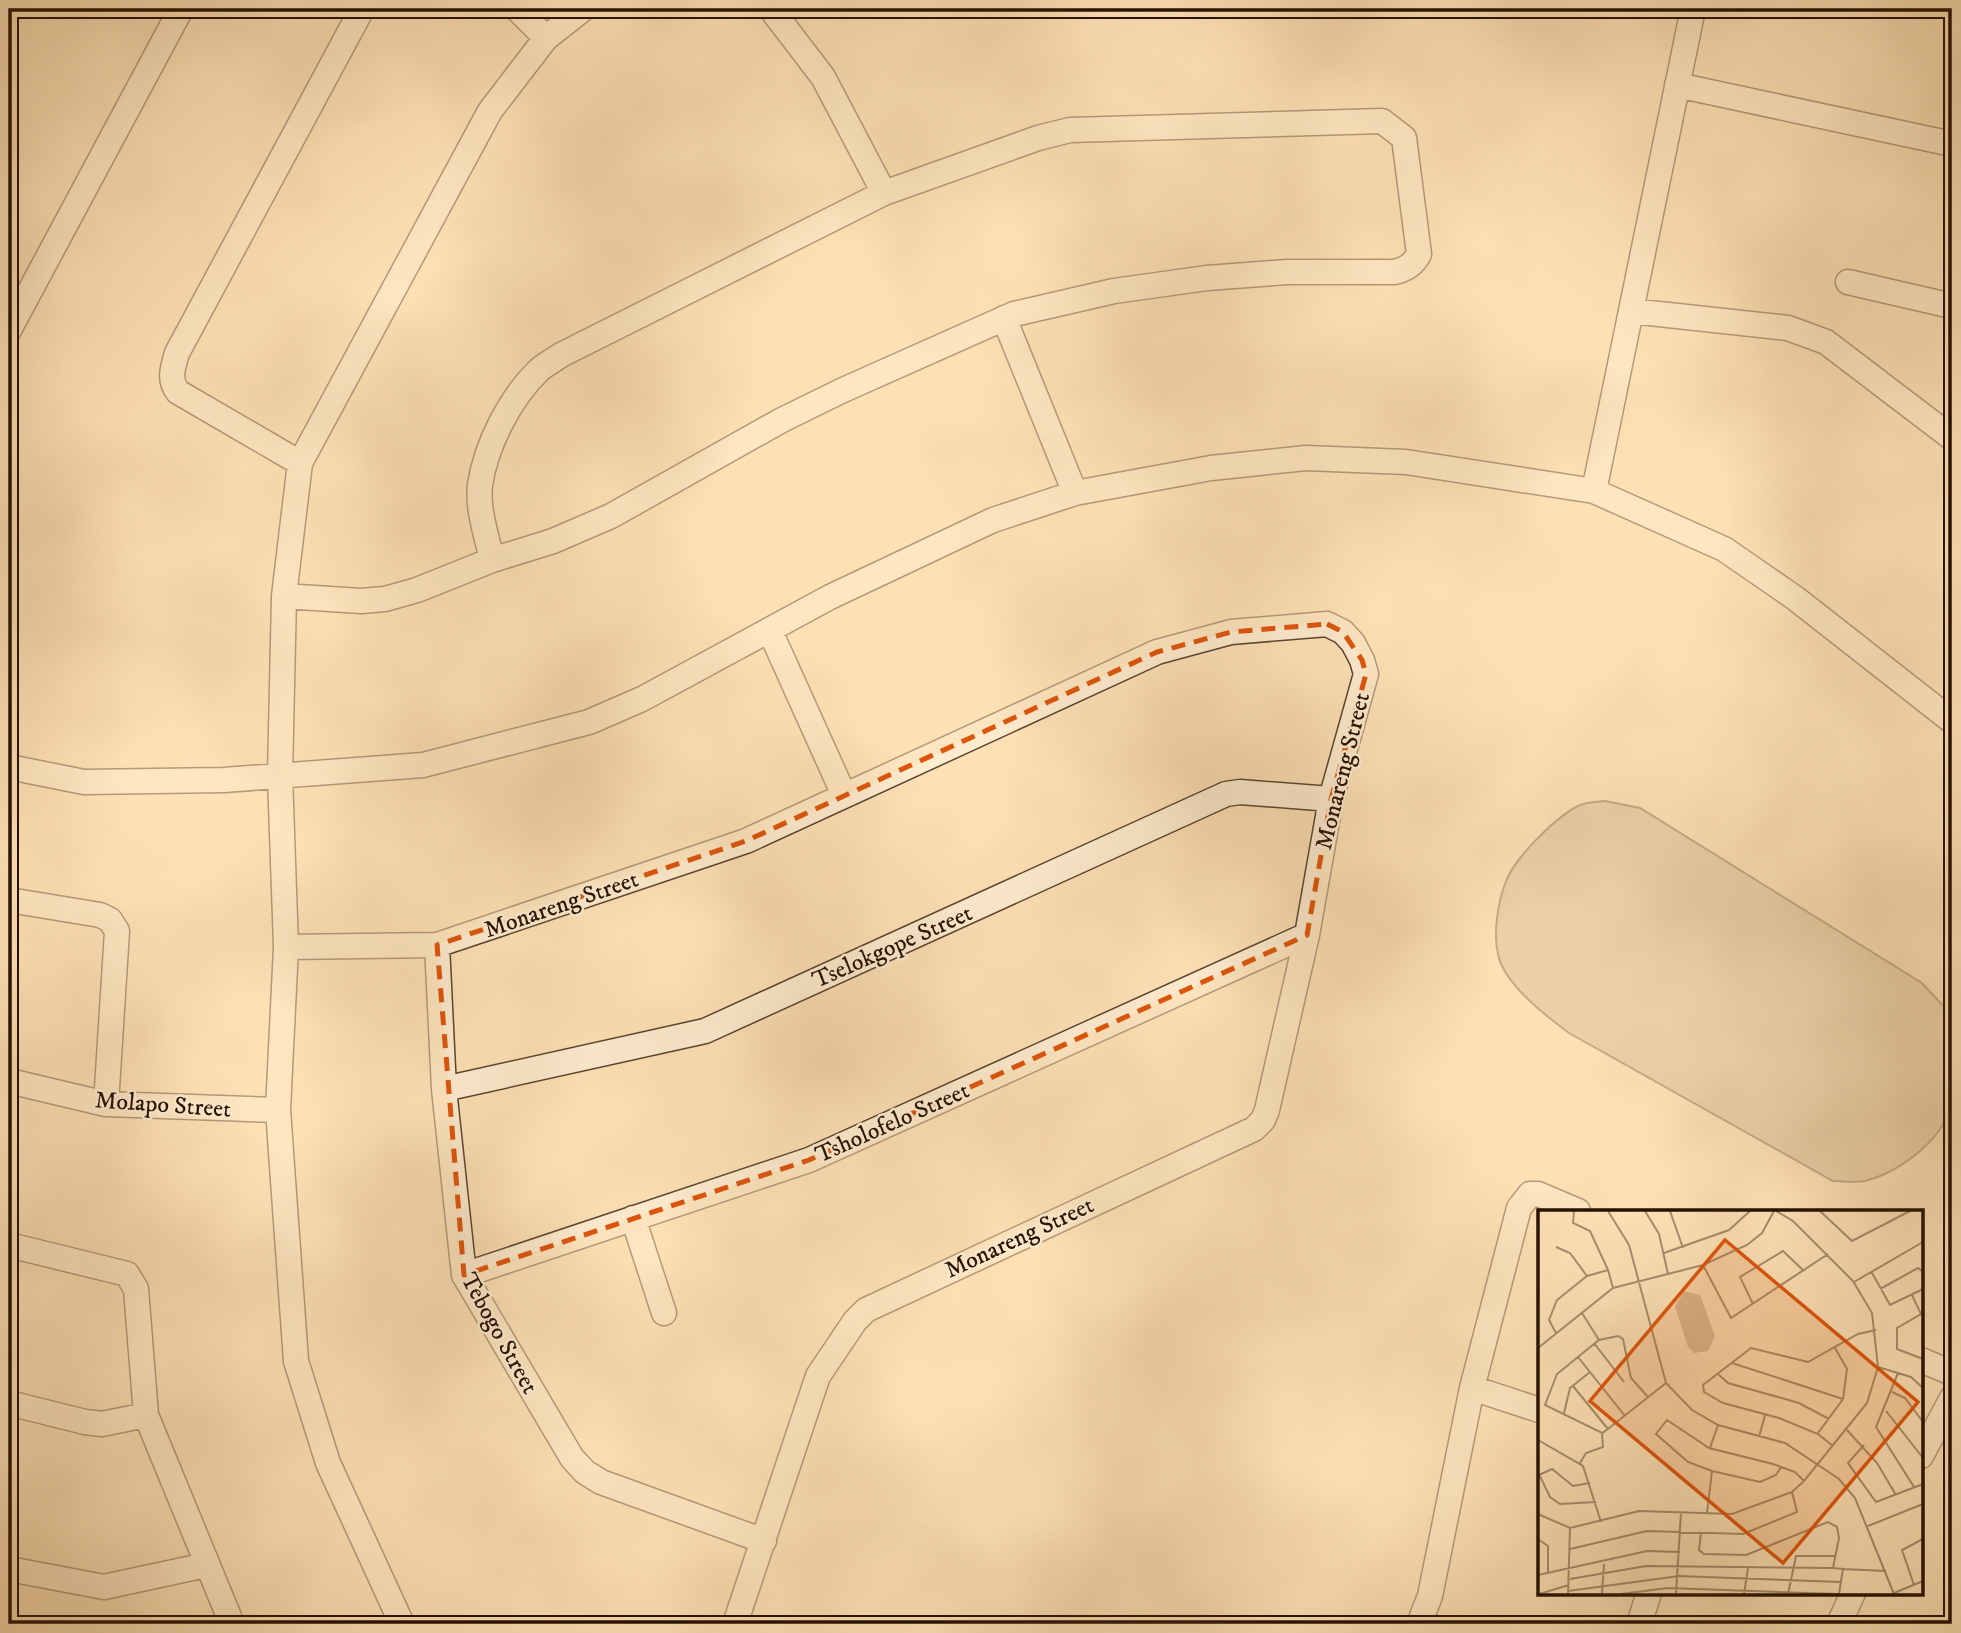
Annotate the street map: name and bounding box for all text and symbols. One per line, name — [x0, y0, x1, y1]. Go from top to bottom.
street label: Monareng Street — [1309, 689, 1377, 853]
street label: Monareng Street — [480, 864, 643, 945]
street label: Tselokgope Street — [808, 898, 977, 996]
street label: Tsholofelo Street — [811, 1075, 974, 1170]
street label: Molapo Street — [94, 1085, 232, 1125]
street label: Monareng Street — [940, 1190, 1099, 1286]
inset map — [1538, 1210, 1923, 1594]
street label: Tebogo Street — [454, 1268, 545, 1400]

